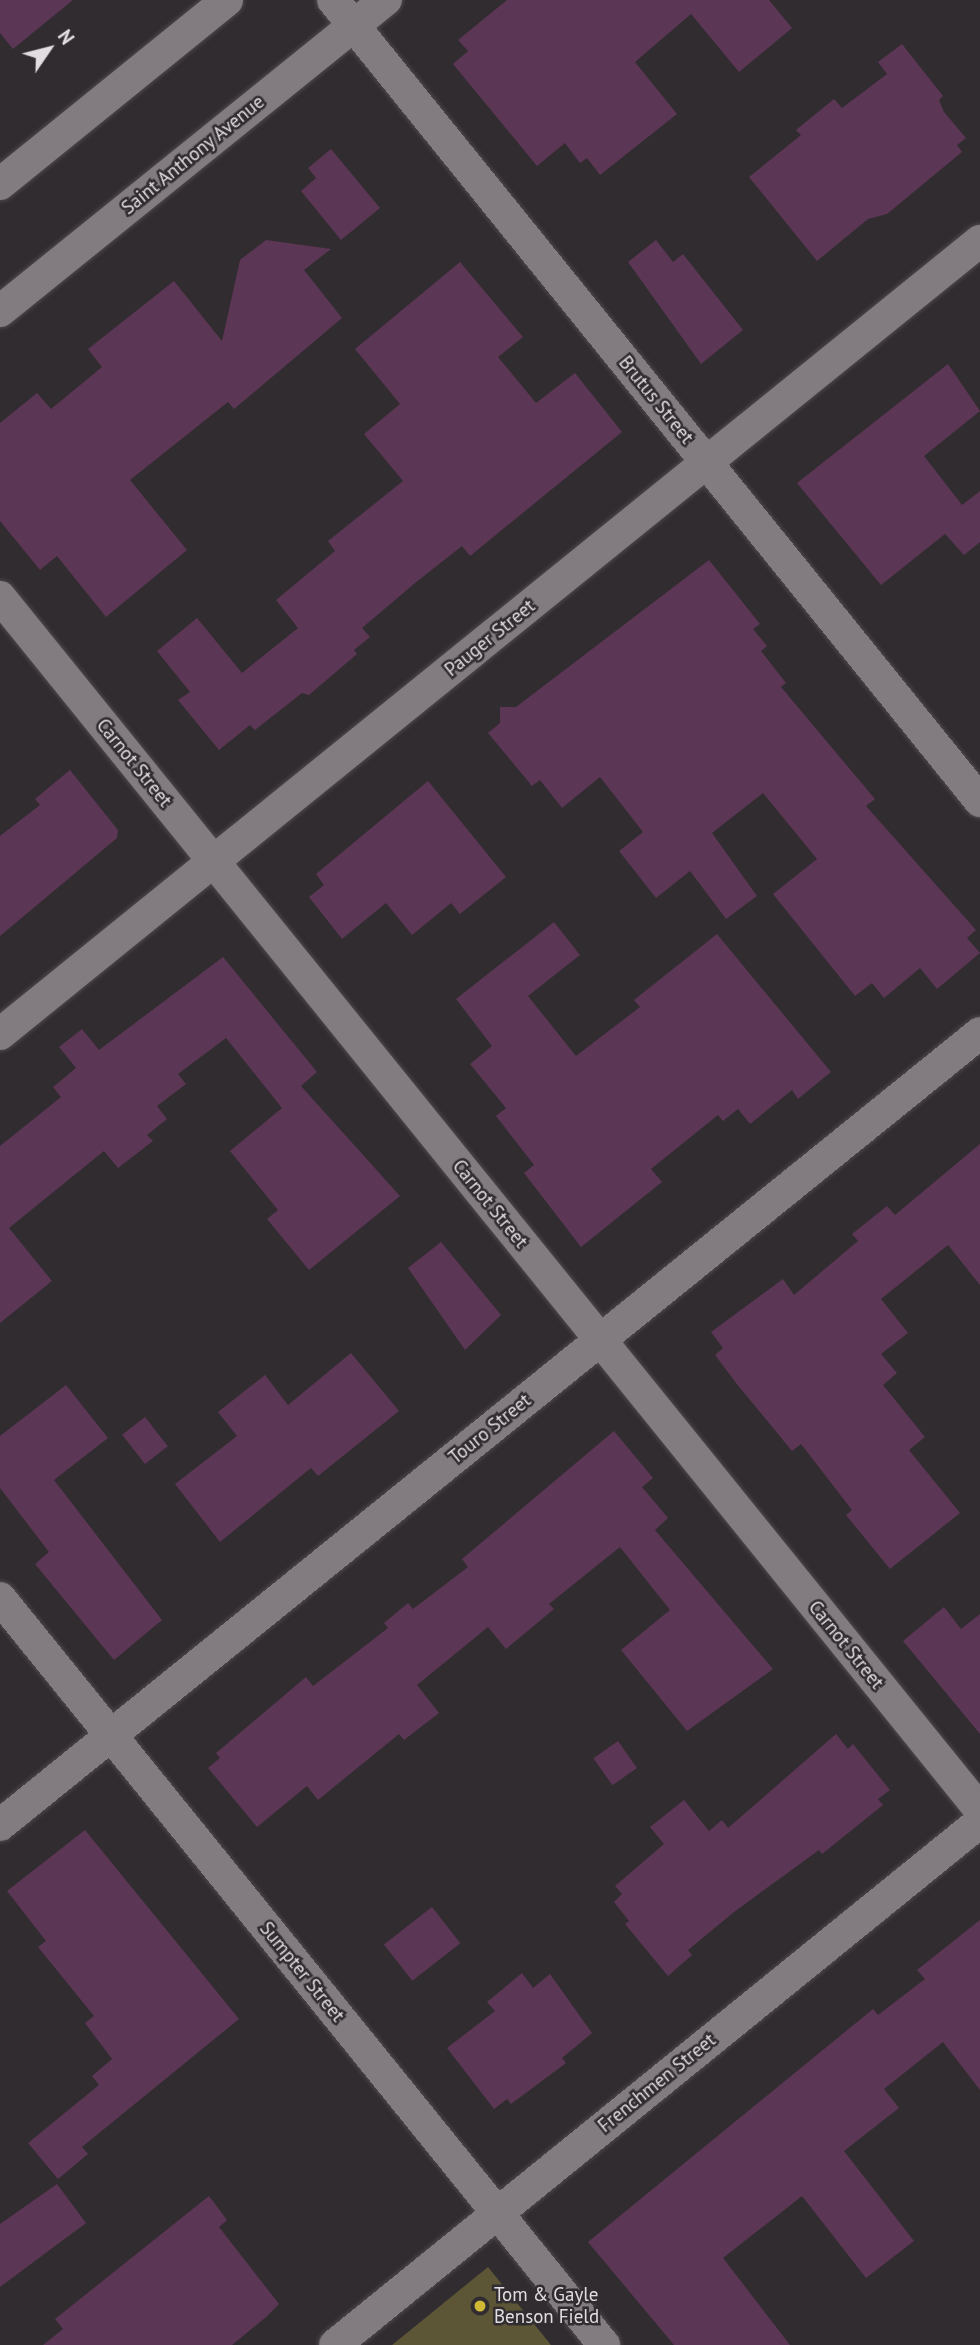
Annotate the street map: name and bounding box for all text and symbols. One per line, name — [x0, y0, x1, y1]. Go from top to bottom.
north arrow — [14, 14, 84, 84]
text: N — [53, 25, 80, 49]
street label: Saint Anthony Avenue — [116, 90, 270, 220]
street label: Brutus Street — [614, 352, 698, 448]
street label: Pauger Street — [440, 595, 540, 681]
street label: Carnot Street — [91, 714, 177, 812]
street label: Carnot Street — [447, 1155, 533, 1253]
street label: Touro Street — [444, 1389, 536, 1469]
street label: Carnot Street — [803, 1596, 889, 1694]
street label: Sumpter Street — [255, 1917, 349, 2027]
street label: Frenchmen Street — [594, 2029, 720, 2137]
place label: Tom & Gayle Benson Field — [494, 2284, 599, 2328]
marker: Tom & Gayle Benson Field — [472, 2298, 488, 2314]

